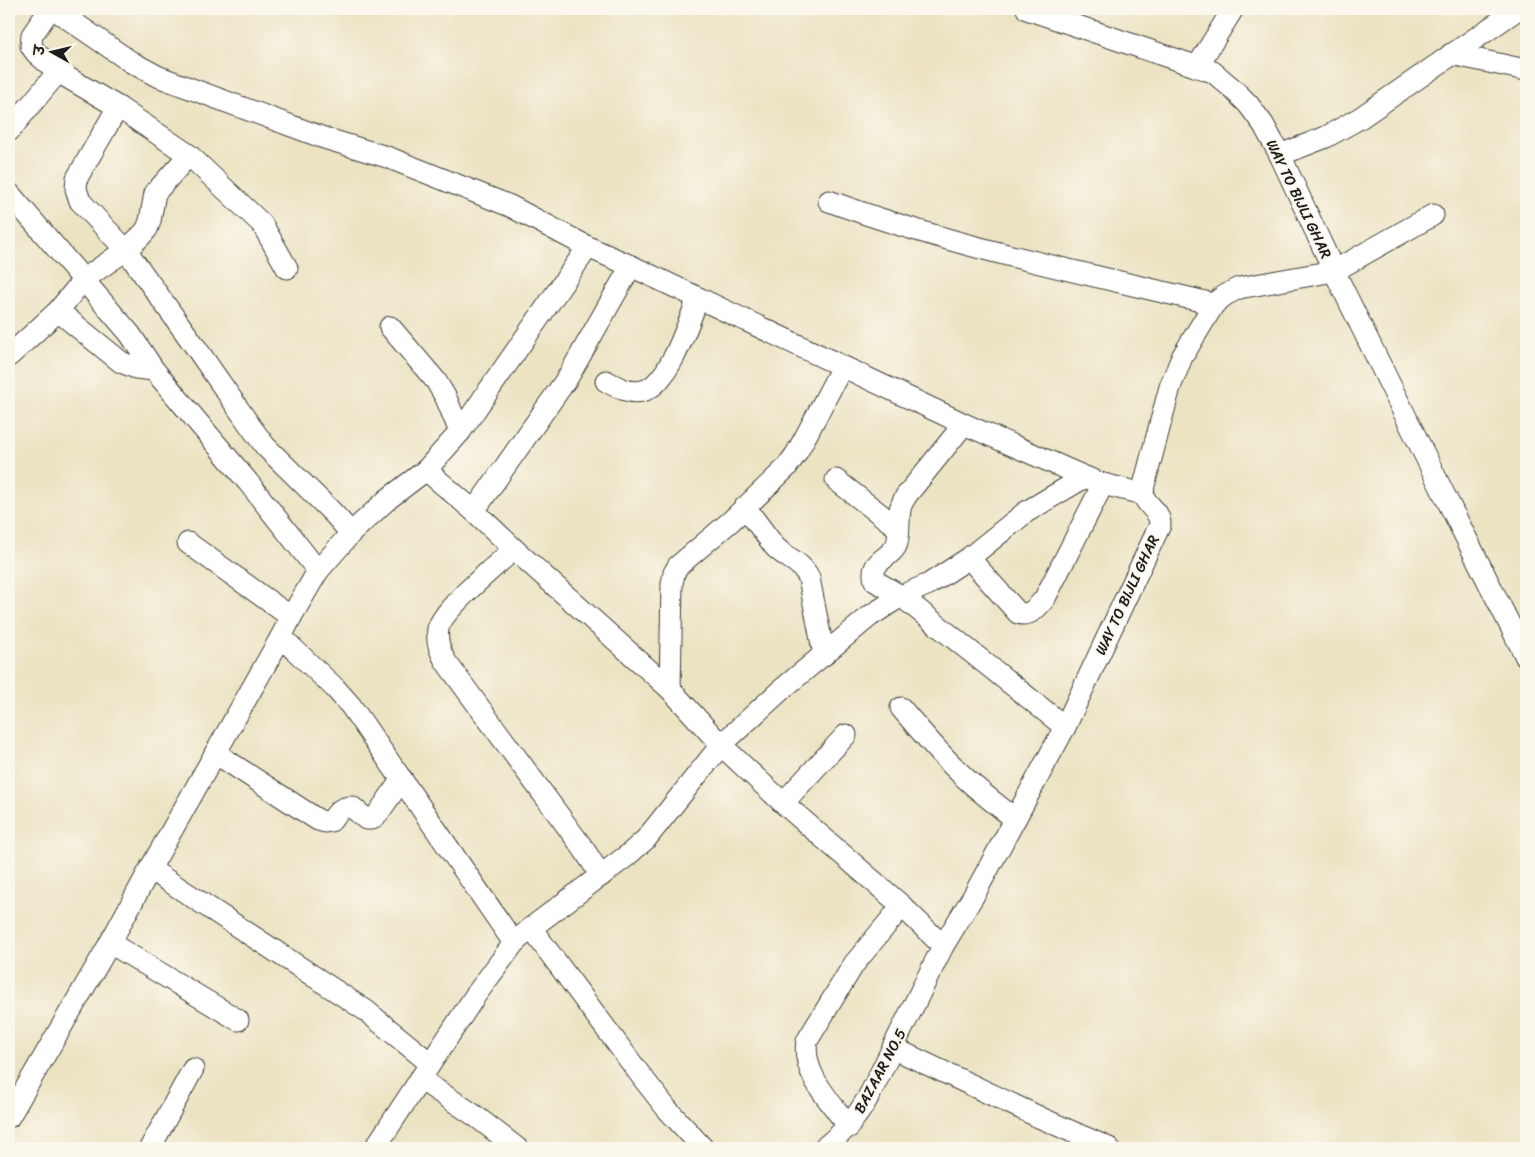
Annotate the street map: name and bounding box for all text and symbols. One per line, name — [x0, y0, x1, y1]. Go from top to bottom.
north arrow — [28, 28, 78, 78]
text: उ — [26, 42, 53, 59]
street label: WAY TO BIJLI GHAR — [1259, 135, 1339, 263]
street label: WAY TO BIJLI GHAR — [1088, 531, 1166, 659]
street label: BAZAAR NO.5 — [847, 1024, 913, 1118]

